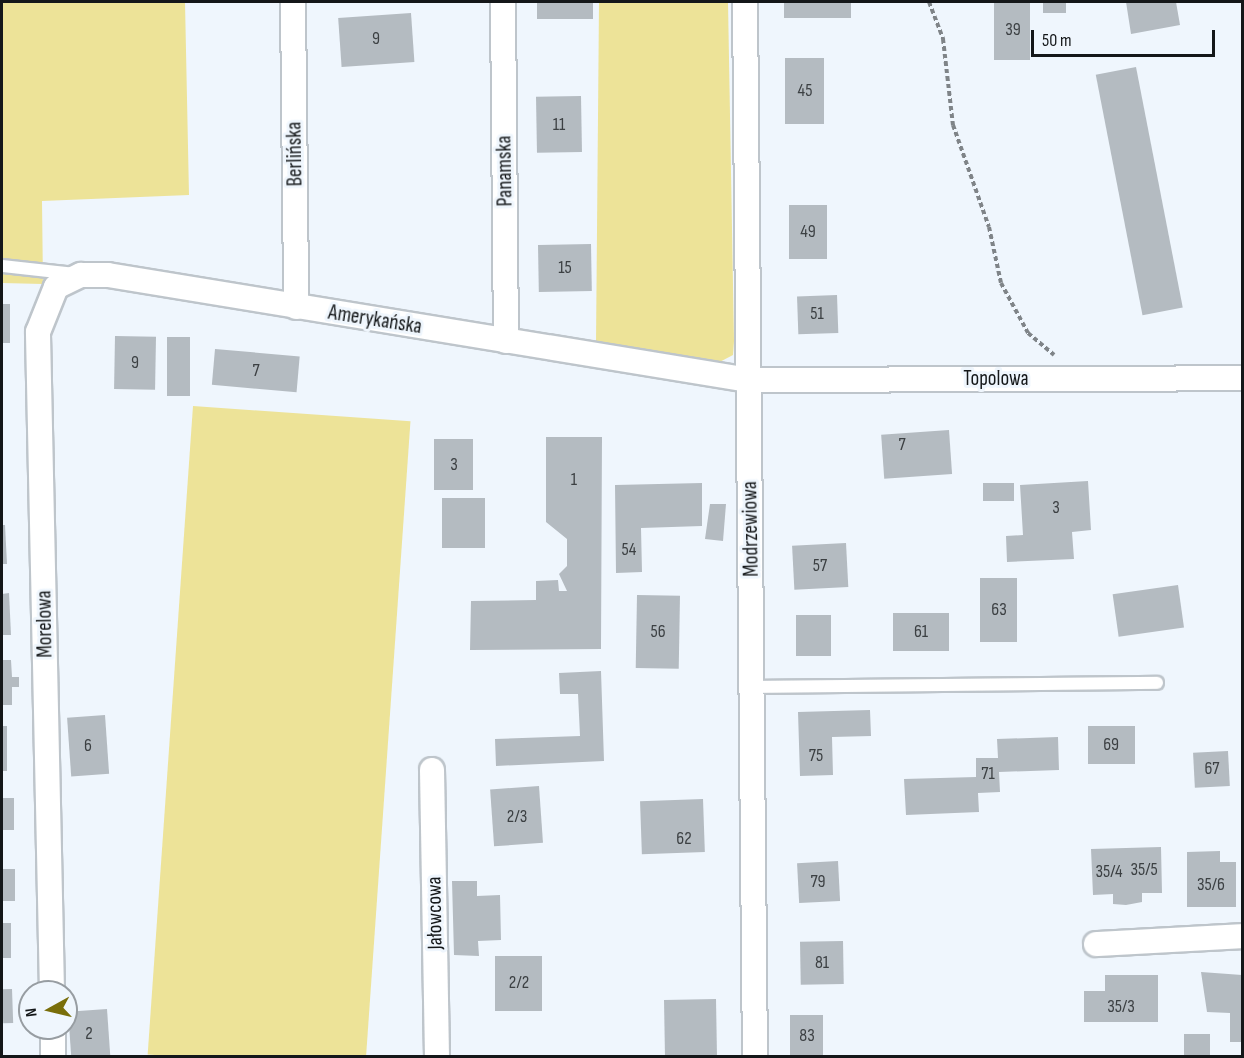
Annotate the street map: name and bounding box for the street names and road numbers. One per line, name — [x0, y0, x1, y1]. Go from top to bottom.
street label: Berlińska — [282, 121, 308, 187]
street label: Panamska — [492, 135, 518, 207]
street label: Amerykańska — [326, 300, 424, 340]
street label: Topolowa — [963, 366, 1029, 392]
street label: Modrzewiowa — [738, 481, 764, 577]
street label: Morelowa — [32, 590, 58, 658]
street label: Jałowcowa — [422, 876, 448, 950]

